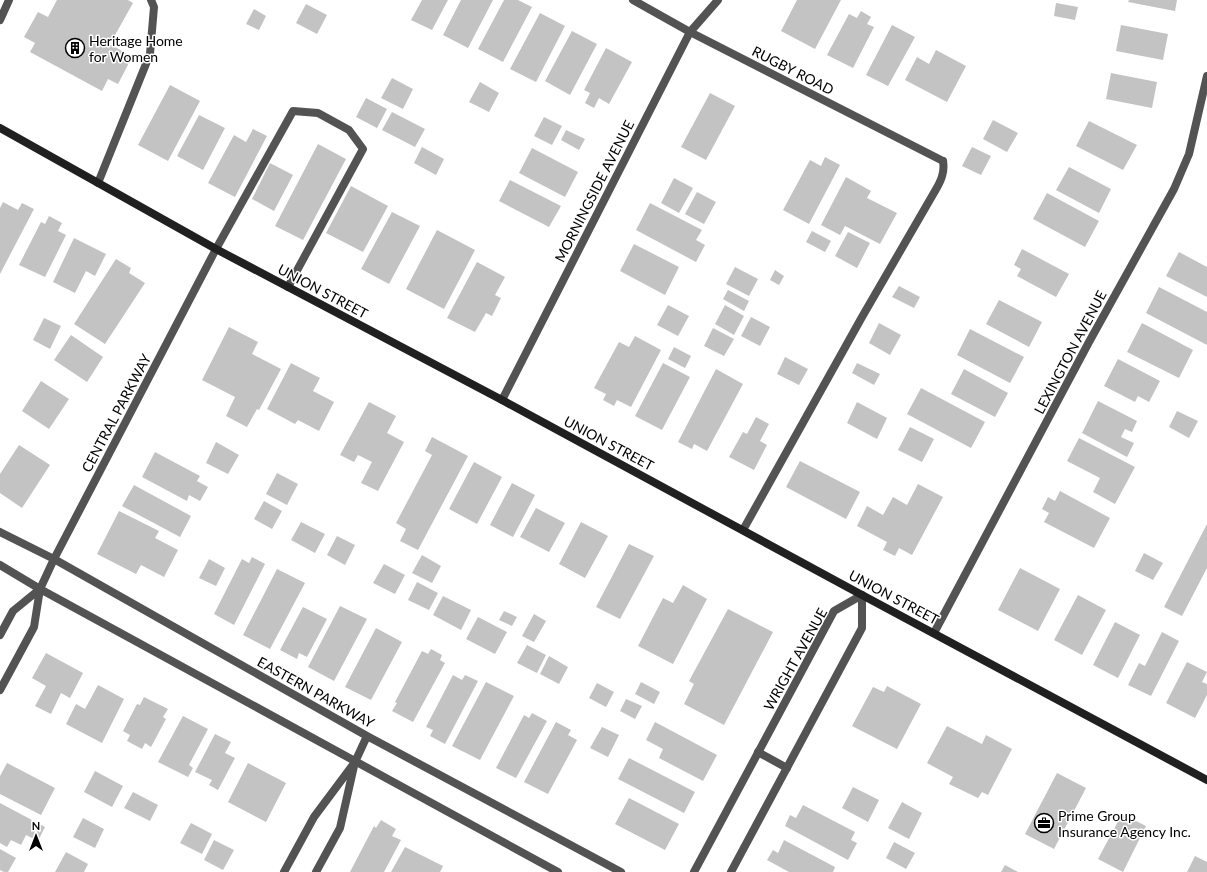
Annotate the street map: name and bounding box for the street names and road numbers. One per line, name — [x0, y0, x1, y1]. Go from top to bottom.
street label: RUGBY ROAD — [749, 42, 837, 98]
street label: MORNINGSIDE AVENUE — [551, 117, 637, 265]
street label: UNION STREET — [275, 260, 372, 322]
street label: LEXINGTON AVENUE — [1030, 287, 1110, 417]
street label: CENTRAL PARKWAY — [78, 351, 154, 475]
street label: UNION STREET — [561, 412, 658, 474]
street label: UNION STREET — [846, 566, 943, 628]
street label: WRIGHT AVENUE — [760, 605, 830, 713]
street label: EASTERN PARKWAY — [255, 653, 378, 731]

